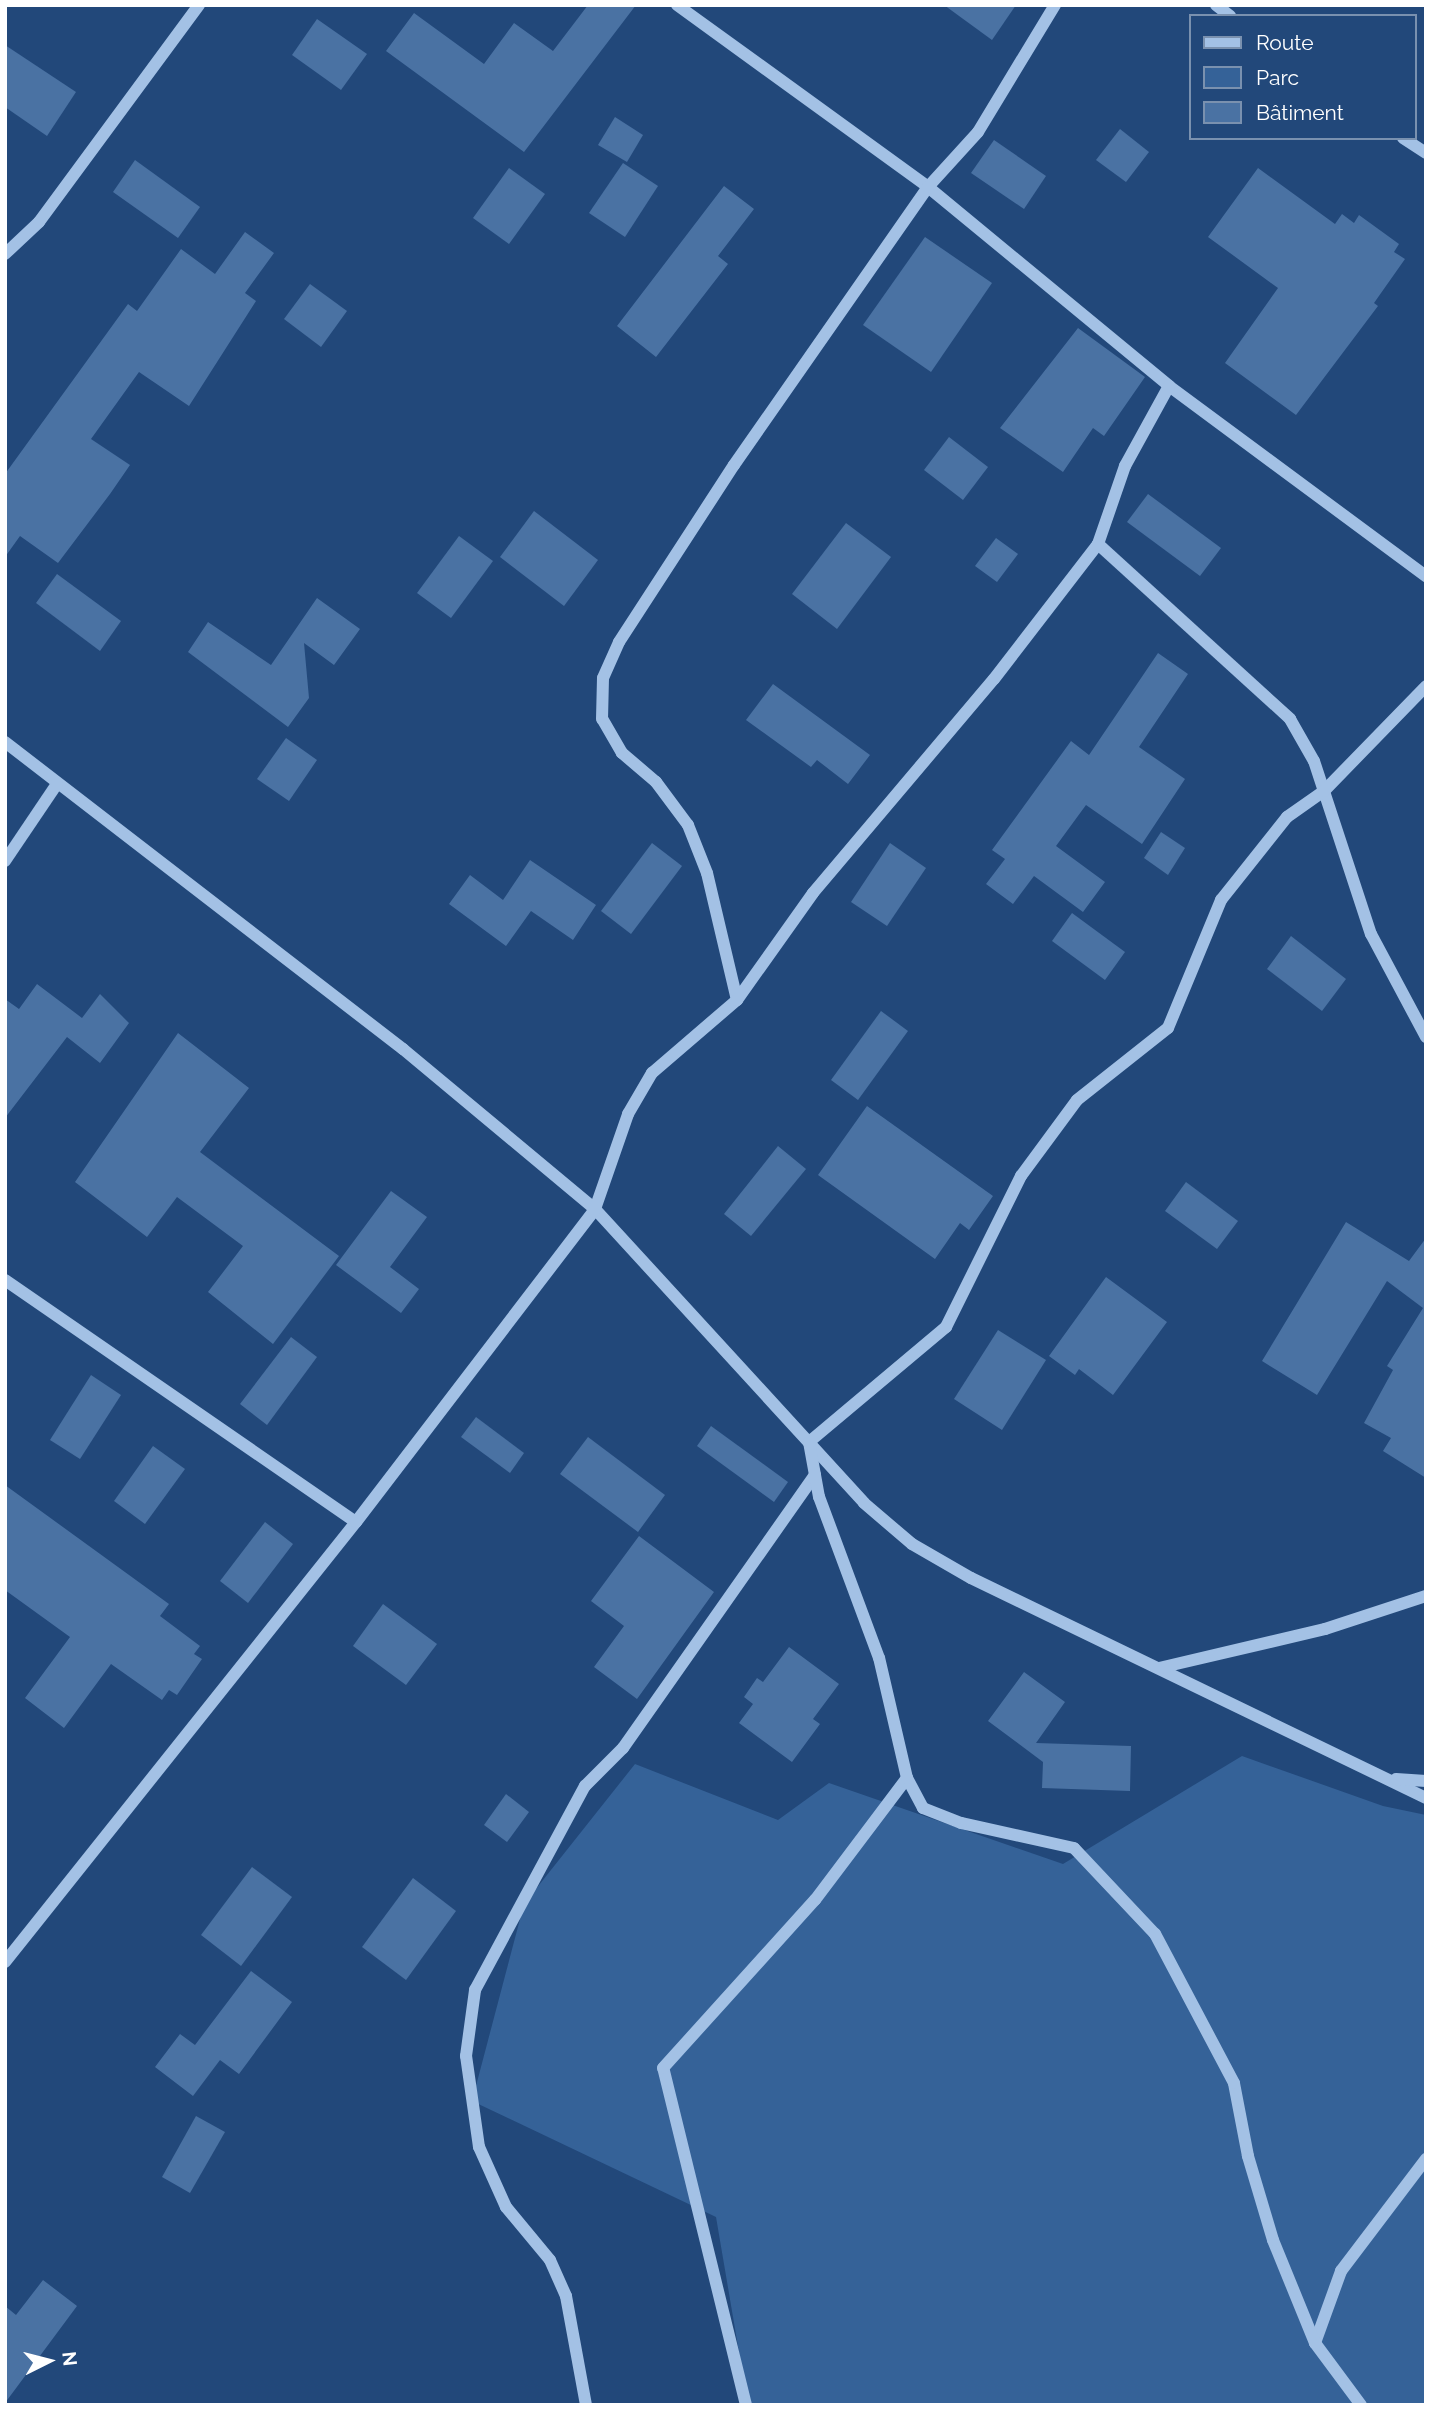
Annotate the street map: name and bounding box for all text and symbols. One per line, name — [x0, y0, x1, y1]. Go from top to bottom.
legend — [1190, 14, 1417, 140]
text: Route — [1256, 30, 1314, 55]
text: Parc — [1256, 65, 1299, 90]
text: Bâtiment — [1256, 100, 1344, 125]
north arrow — [14, 2326, 84, 2396]
text: N — [58, 2350, 82, 2367]

